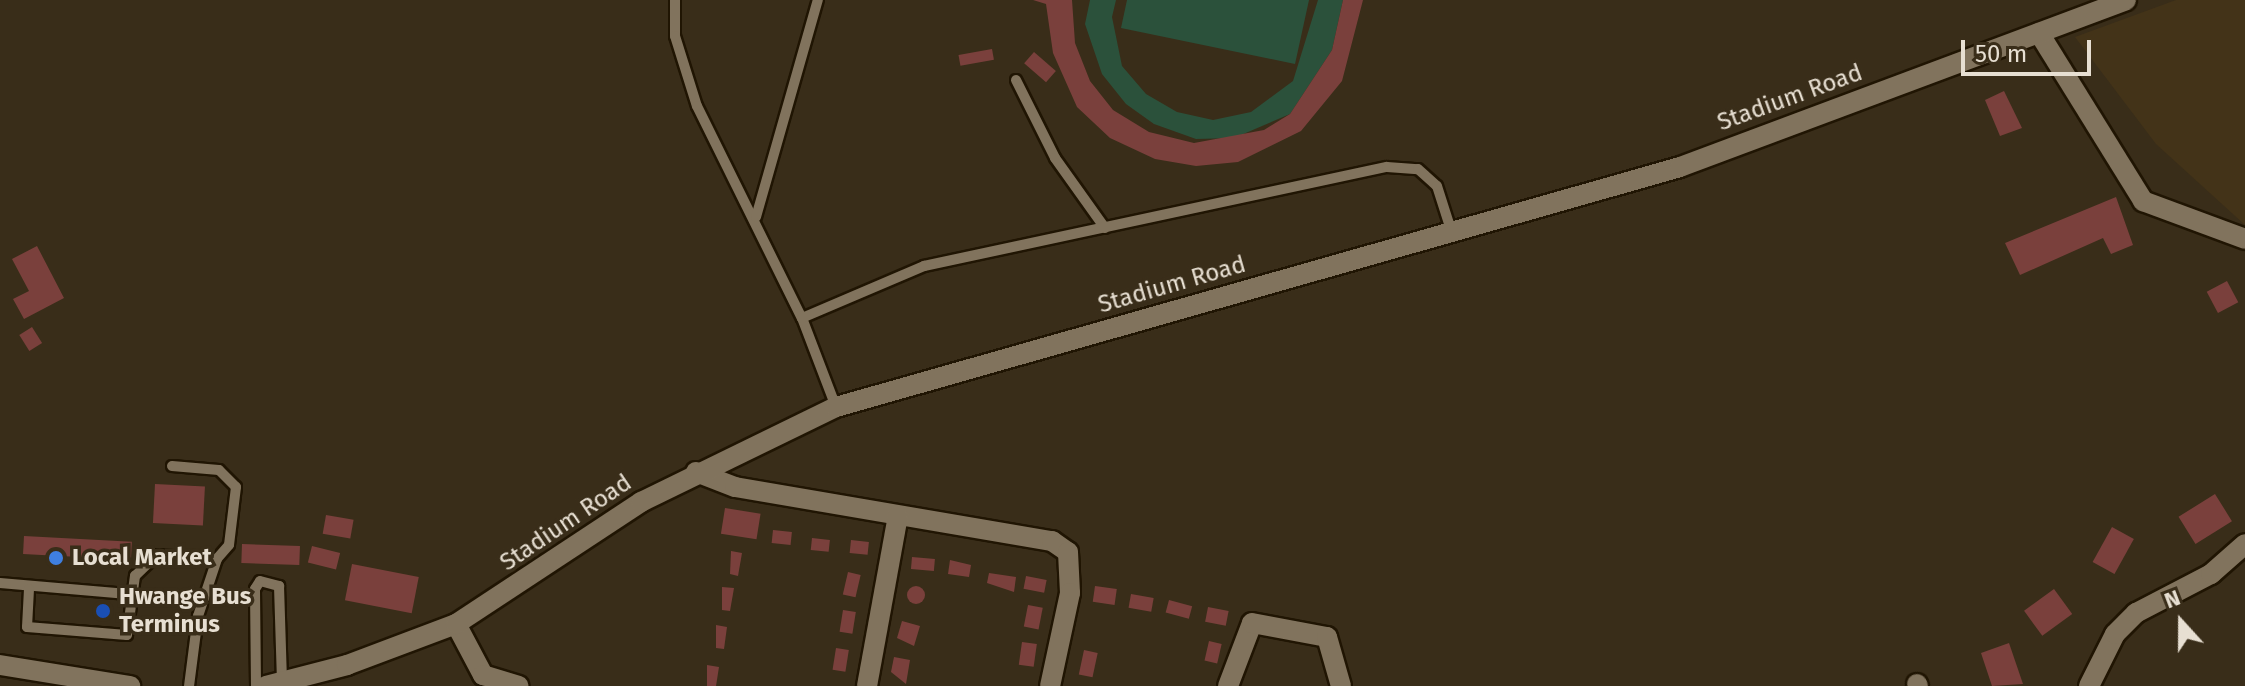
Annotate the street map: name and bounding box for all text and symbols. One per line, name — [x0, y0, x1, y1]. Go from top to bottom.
scale bar — [1965, 24, 2095, 74]
text: 50 m — [1975, 40, 2027, 68]
street label: Stadium Road — [1714, 58, 1866, 138]
street label: Stadium Road — [1095, 250, 1249, 320]
street label: Stadium Road — [495, 469, 637, 577]
place label: Local Market — [72, 544, 212, 572]
marker: Local Market — [47, 549, 65, 567]
north arrow — [2141, 582, 2221, 662]
place label: Hwange Bus Terminus — [119, 583, 251, 639]
text: N — [2161, 584, 2184, 614]
marker: Hwange Bus Terminus — [94, 602, 112, 620]

